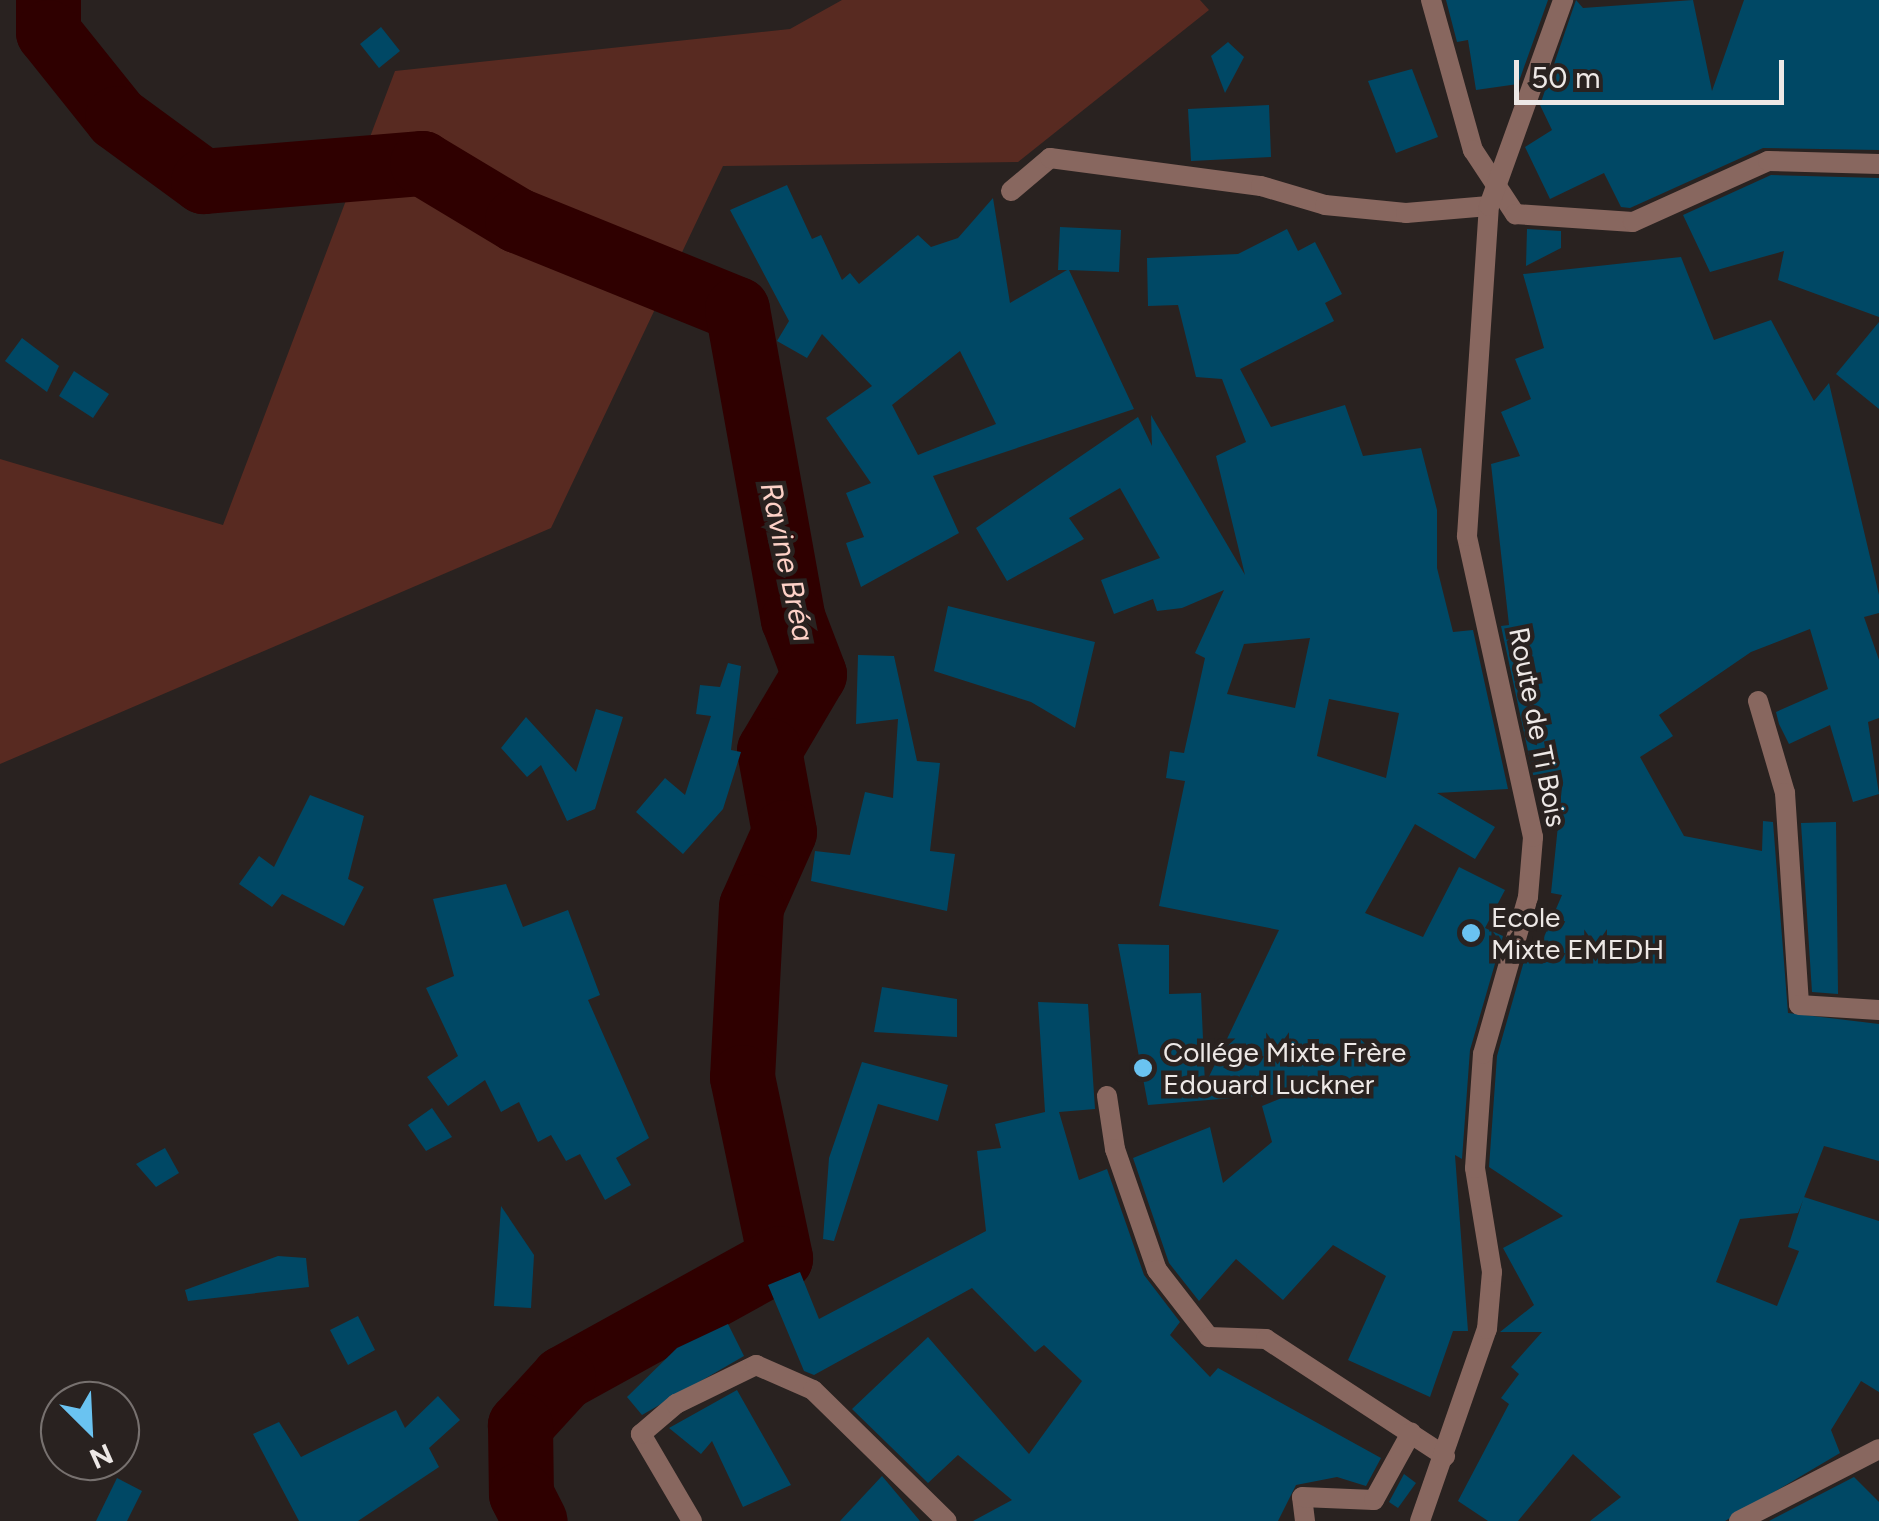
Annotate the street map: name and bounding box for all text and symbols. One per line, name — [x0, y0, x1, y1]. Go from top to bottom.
scale bar — [1519, 40, 1789, 102]
text: 50 m — [1531, 59, 1600, 96]
water label: Ravine Bréa — [753, 479, 821, 645]
street label: Route de Ti Bois — [1502, 624, 1574, 830]
place label: Ecole Mixte EMEDH — [1491, 900, 1664, 966]
marker: Ecole Mixte EMEDH — [1460, 922, 1482, 944]
place label: Collége Mixte Frère Edouard Luckner — [1163, 1035, 1406, 1101]
marker: Collége Mixte Frère Edouard Luckner — [1132, 1057, 1154, 1079]
north arrow — [40, 1381, 140, 1481]
text: N — [85, 1437, 118, 1477]

